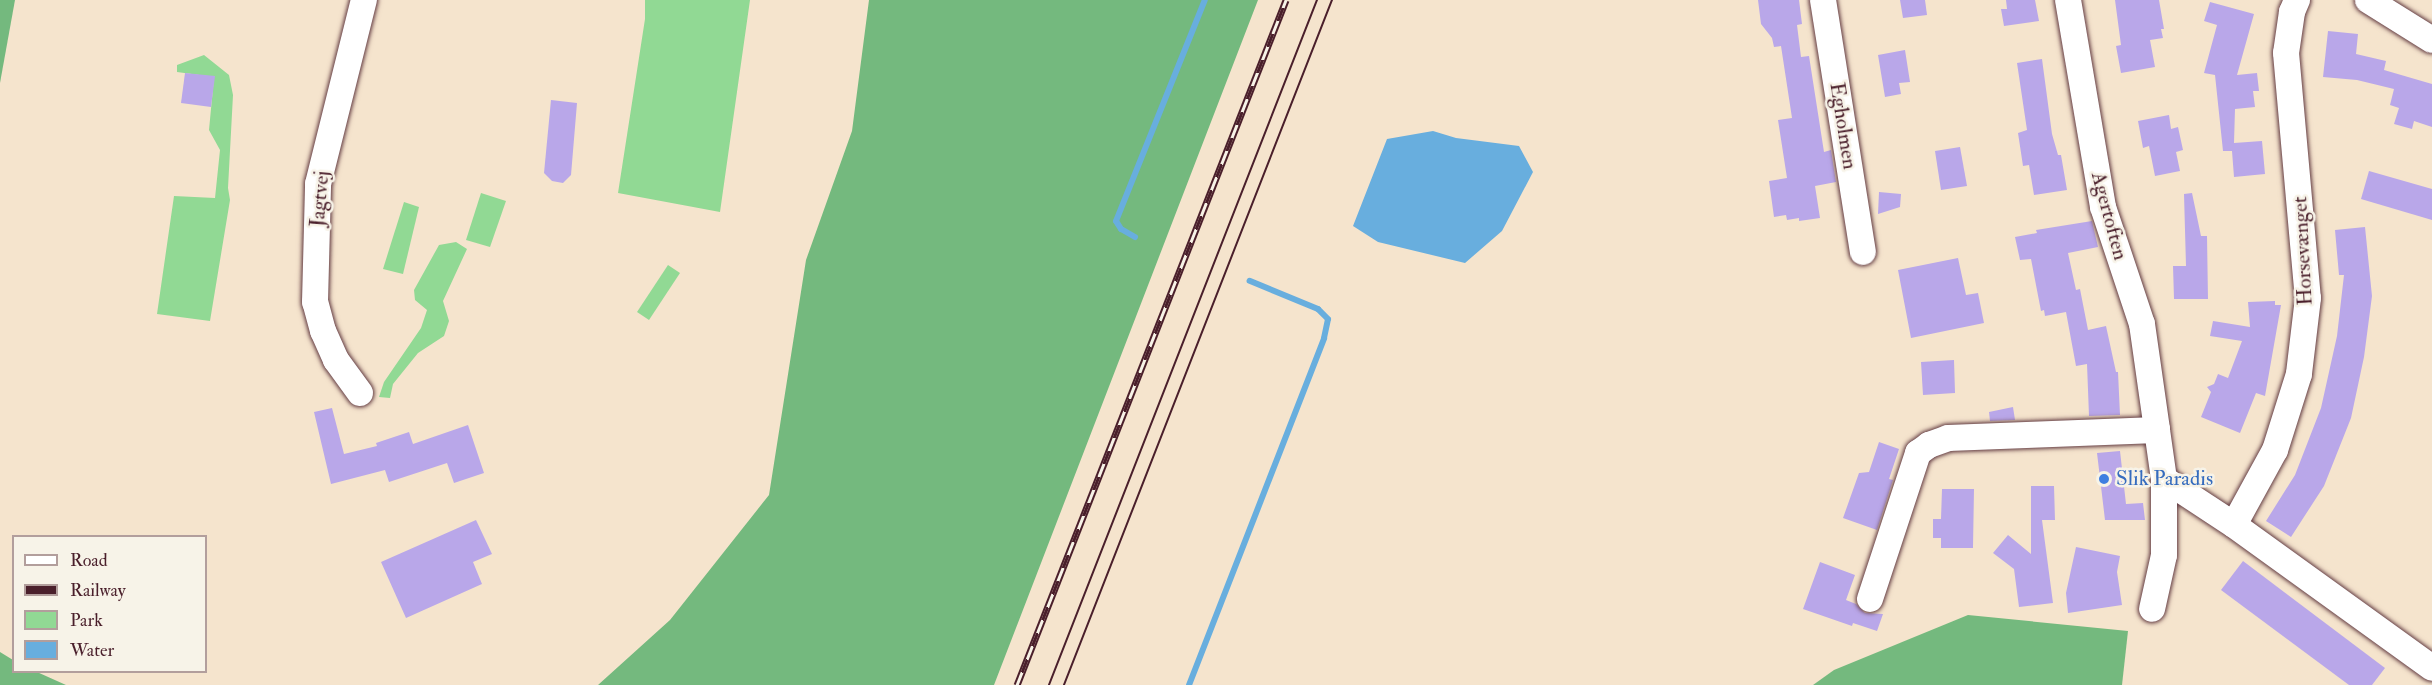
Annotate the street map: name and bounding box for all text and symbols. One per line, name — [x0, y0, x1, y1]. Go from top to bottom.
street label: Egholmen — [1824, 81, 1862, 171]
street label: Agertoften — [2085, 169, 2133, 263]
street label: Jagtvej — [305, 170, 335, 228]
street label: Horsevænget — [2288, 196, 2318, 306]
place label: Slik Paradis — [2116, 466, 2213, 492]
marker: Slik Paradis — [2097, 472, 2111, 486]
legend — [12, 535, 207, 673]
text: Road — [70, 549, 108, 572]
text: Railway — [70, 579, 126, 602]
text: Park — [70, 609, 103, 632]
text: Water — [70, 639, 114, 662]

